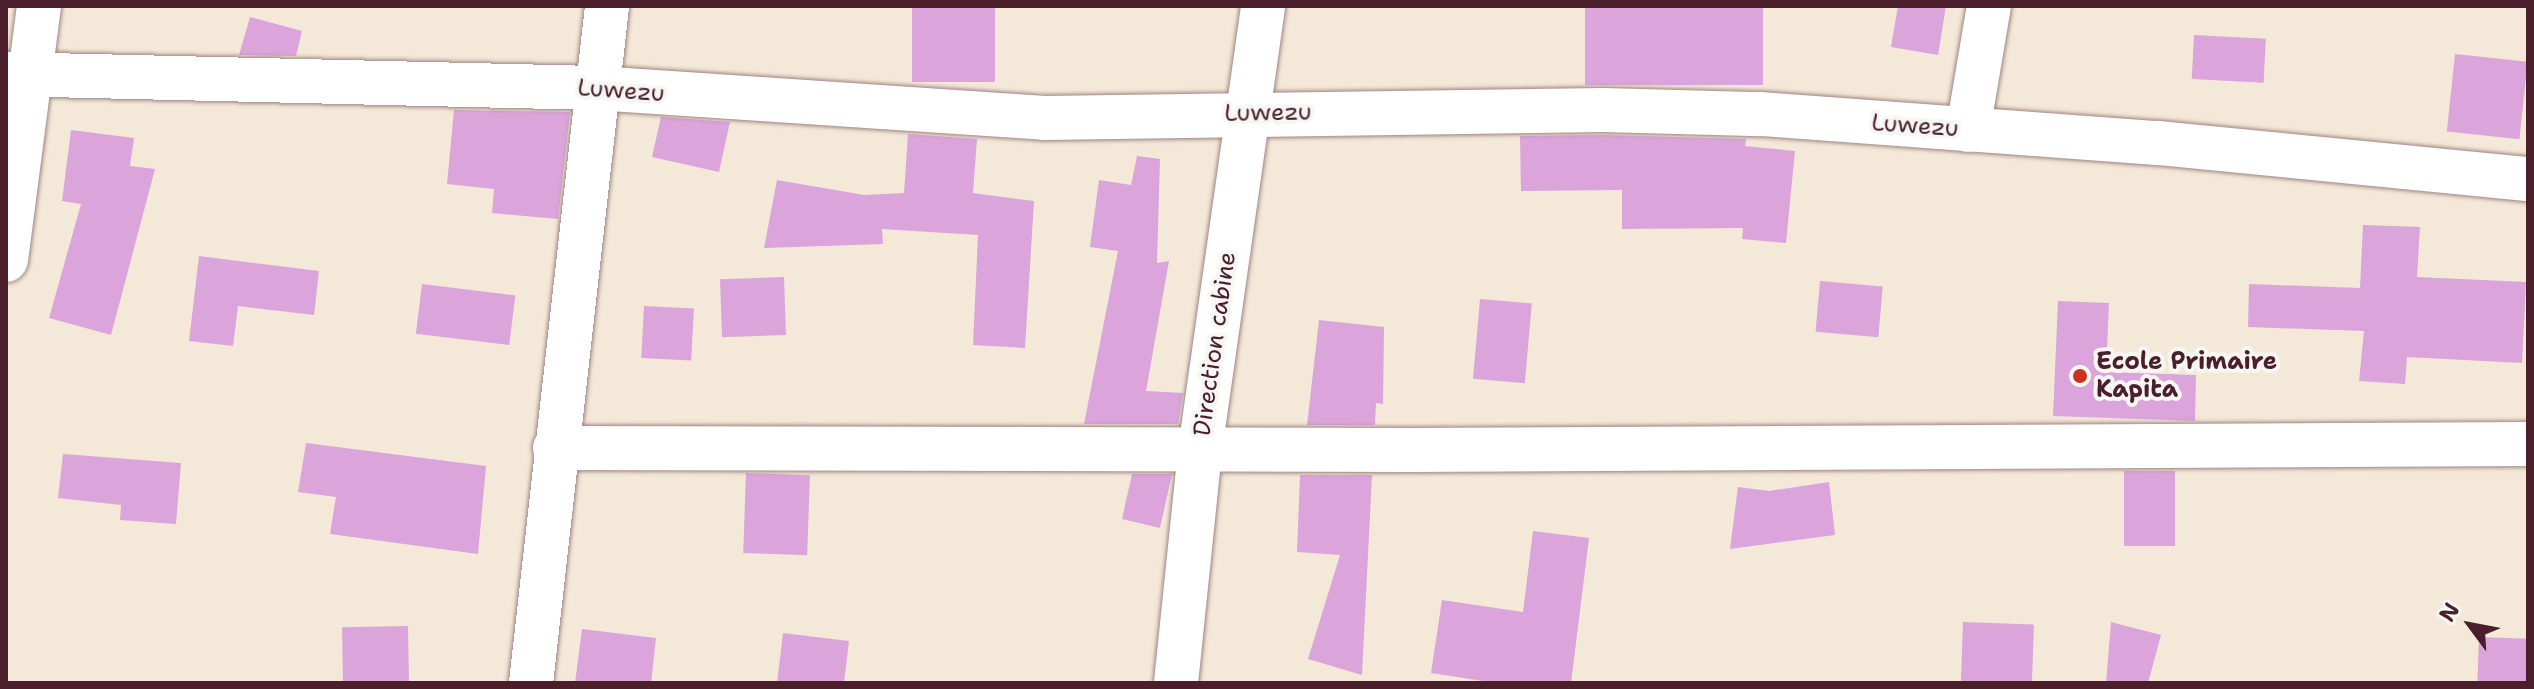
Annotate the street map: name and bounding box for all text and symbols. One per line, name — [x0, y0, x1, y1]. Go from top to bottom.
street label: Luwezu — [576, 74, 666, 108]
street label: Luwezu — [1224, 98, 1312, 128]
street label: Luwezu — [1870, 109, 1960, 143]
street label: Direction cabine — [1188, 250, 1242, 438]
place label: Ecole Primaire Kapita — [2096, 348, 2277, 404]
marker: Ecole Primaire Kapita — [2071, 367, 2089, 385]
north arrow — [2430, 585, 2510, 665]
text: N — [2432, 597, 2466, 627]

